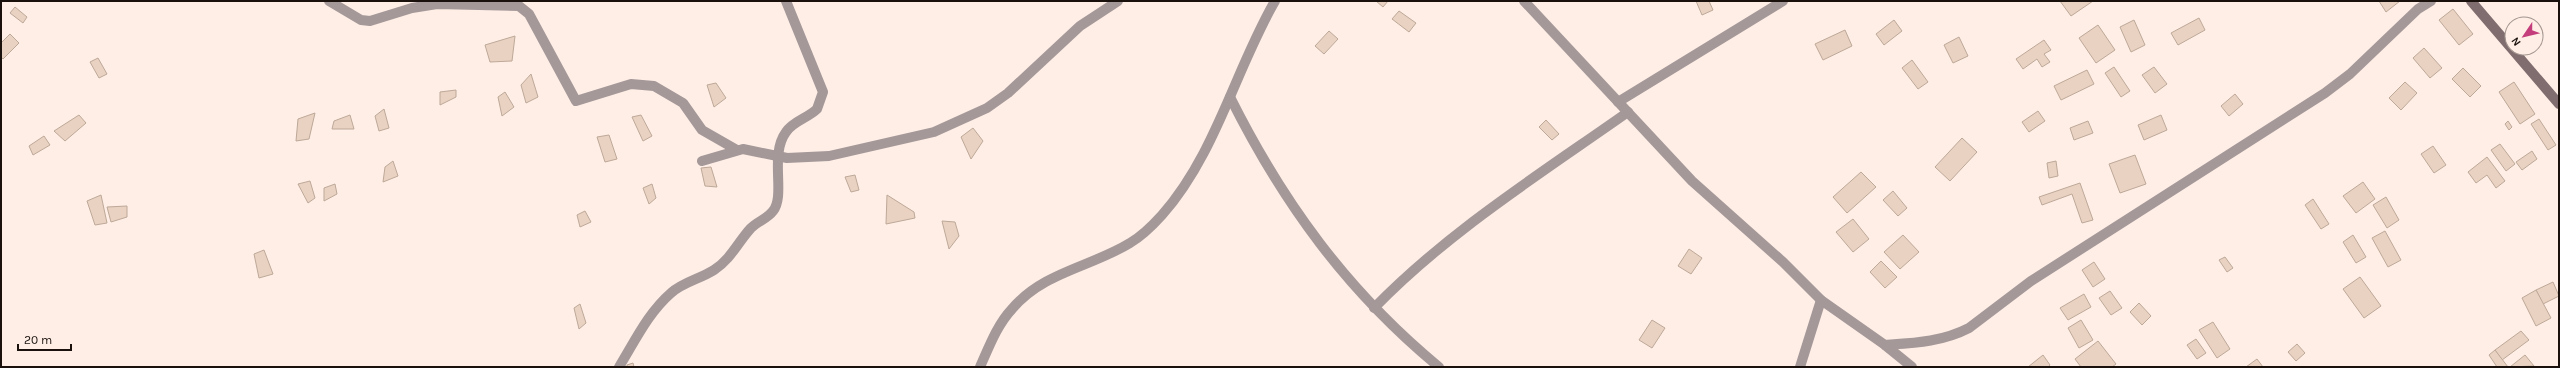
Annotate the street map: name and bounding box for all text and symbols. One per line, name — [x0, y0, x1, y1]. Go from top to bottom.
north arrow — [2504, 16, 2544, 56]
text: N — [2509, 34, 2524, 48]
scale bar — [18, 326, 71, 352]
text: 20 m — [24, 333, 52, 347]

